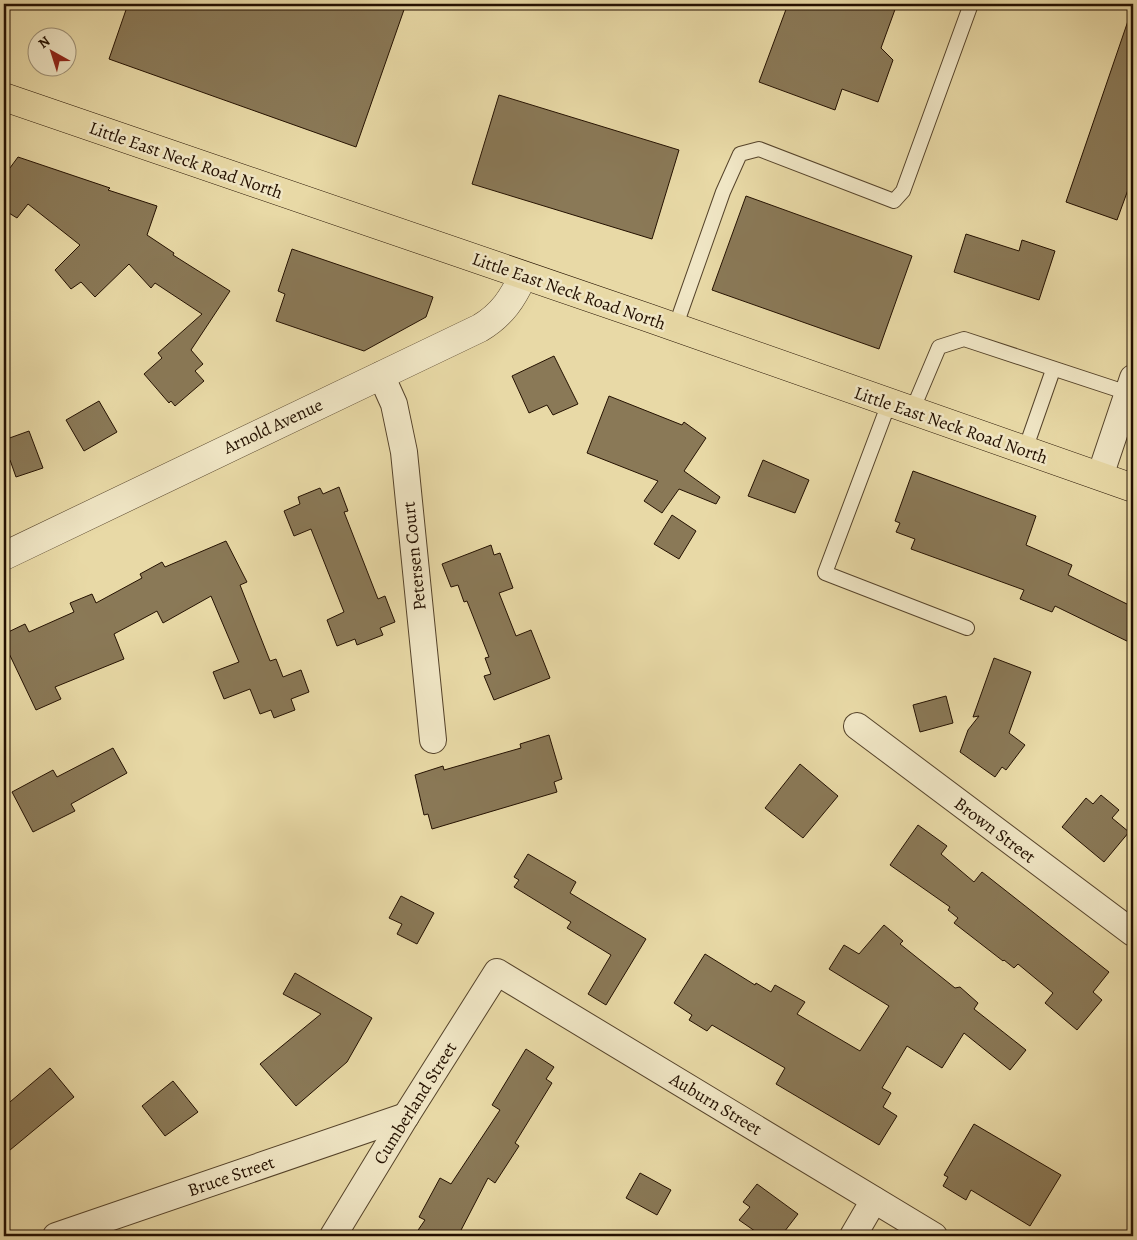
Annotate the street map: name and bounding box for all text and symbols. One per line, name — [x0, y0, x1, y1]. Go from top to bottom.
north arrow — [28, 28, 78, 78]
text: N — [34, 32, 54, 53]
street label: Little East Neck Road North — [86, 116, 286, 205]
street label: Little East Neck Road North — [469, 247, 669, 336]
street label: Little East Neck Road North — [851, 381, 1051, 470]
street label: Arnold Avenue — [218, 392, 327, 460]
street label: Petersen Court — [396, 500, 432, 612]
street label: Brown Street — [949, 791, 1041, 869]
street label: Cumberland Street — [368, 1037, 462, 1169]
street label: Auburn Street — [665, 1067, 767, 1141]
street label: Bruce Street — [184, 1150, 278, 1202]

